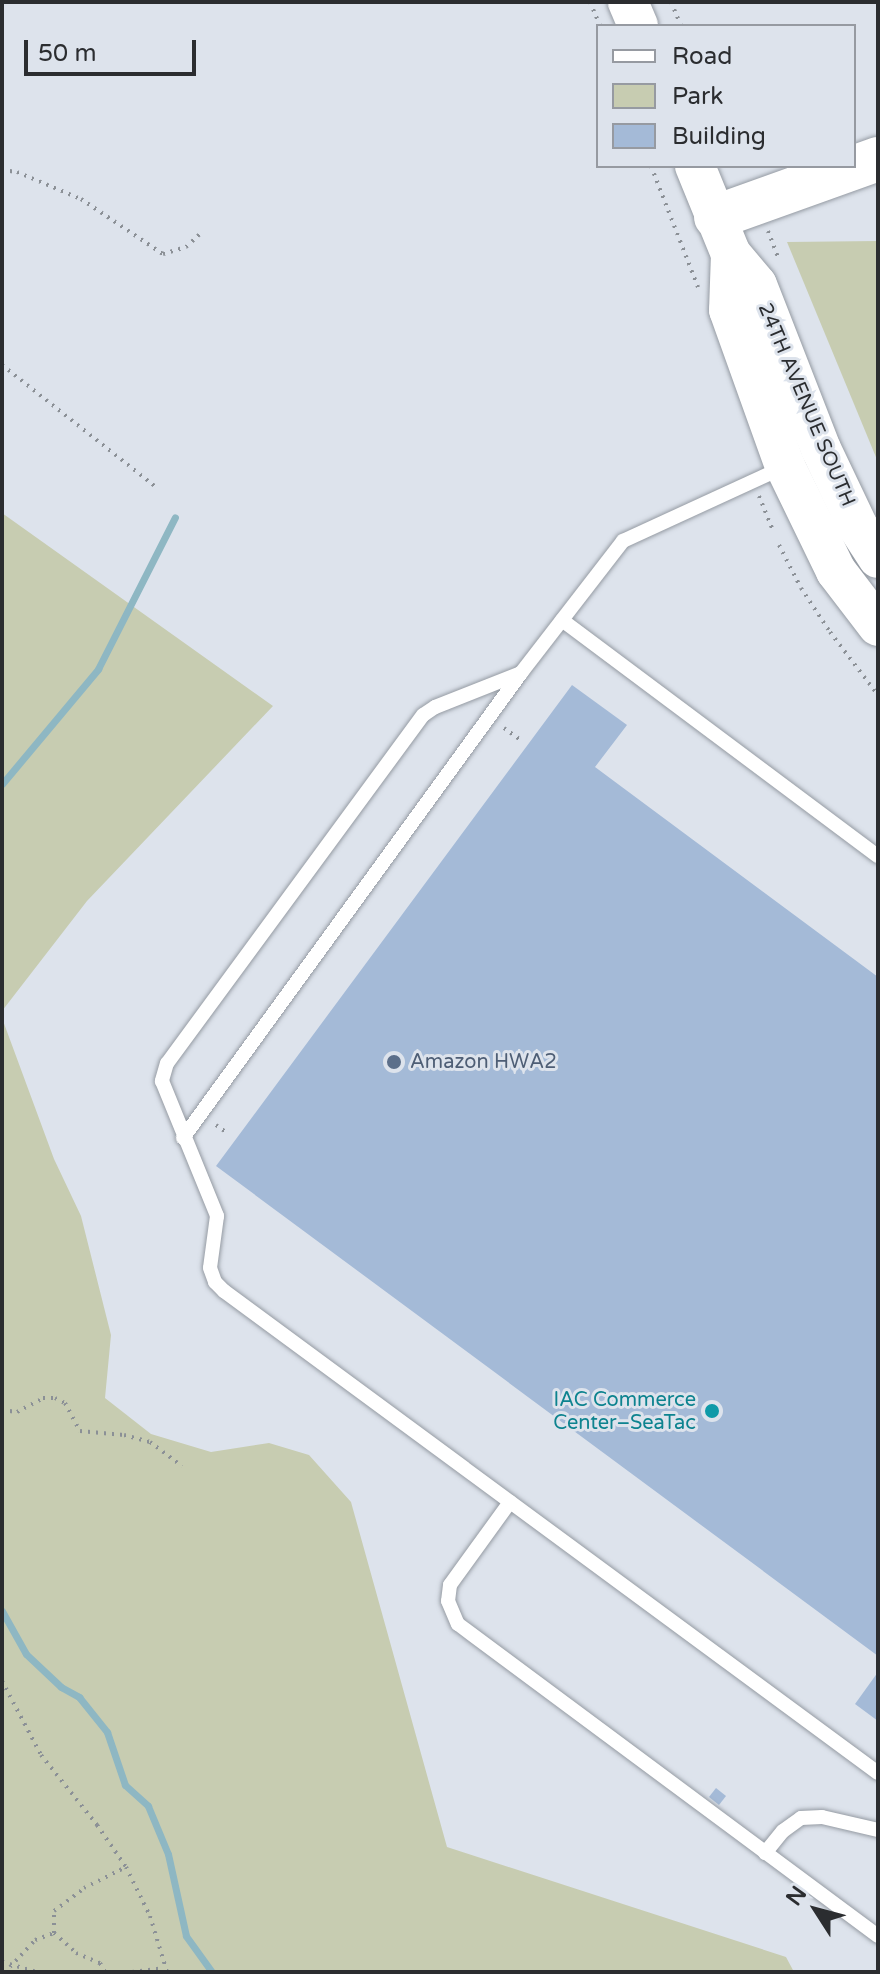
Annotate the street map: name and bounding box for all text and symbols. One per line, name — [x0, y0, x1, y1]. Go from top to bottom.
scale bar — [28, 24, 200, 74]
legend — [596, 24, 856, 168]
text: 50 m — [38, 39, 96, 68]
text: Road — [672, 42, 732, 71]
text: Park — [672, 82, 723, 111]
text: Building — [672, 122, 766, 151]
street label: 24TH AVENUE SOUTH — [752, 300, 860, 510]
place label: Amazon HWA2 — [410, 1050, 557, 1074]
marker: Amazon HWA2 — [385, 1053, 403, 1071]
place label: IAC Commerce Center–SeaTac — [553, 1388, 696, 1435]
marker: IAC Commerce Center–SeaTac — [703, 1402, 721, 1420]
north arrow — [776, 1870, 856, 1950]
text: N — [781, 1881, 812, 1911]

